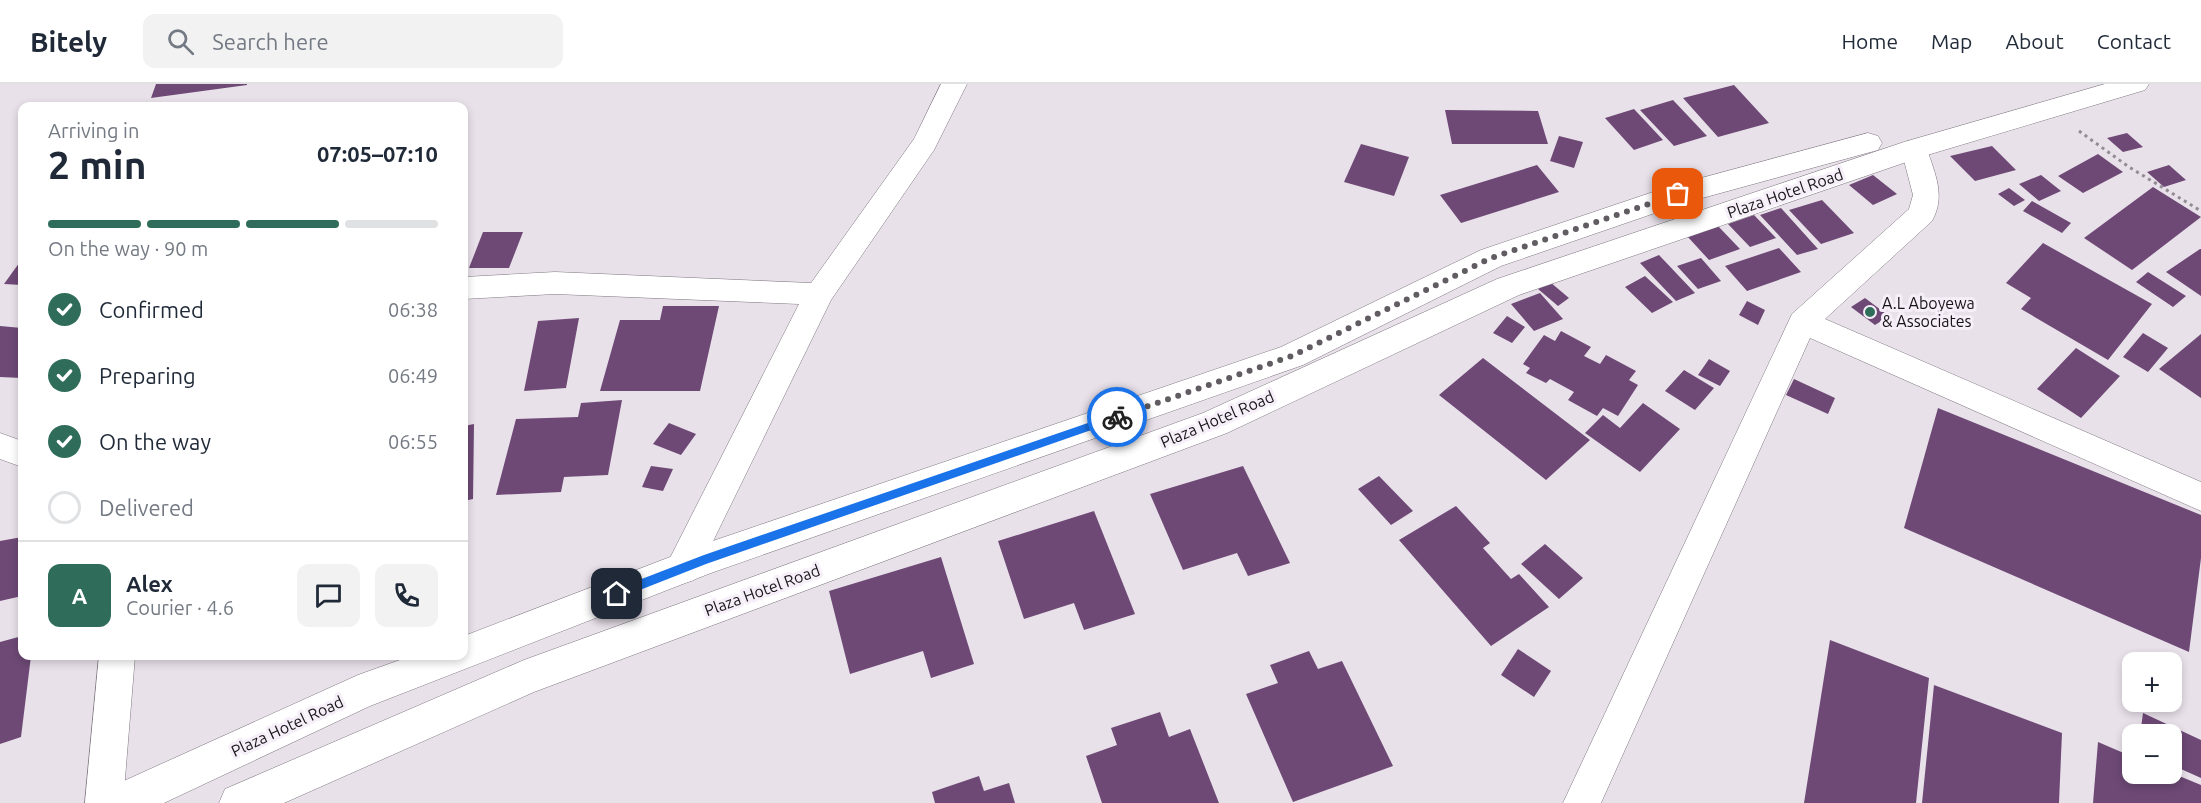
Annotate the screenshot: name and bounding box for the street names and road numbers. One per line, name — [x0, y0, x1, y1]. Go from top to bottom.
street label: Plaza Hotel Road — [1725, 165, 1845, 221]
street label: Plaza Hotel Road — [1158, 387, 1276, 451]
street label: Plaza Hotel Road — [702, 561, 822, 619]
street label: Plaza Hotel Road — [228, 692, 346, 760]

